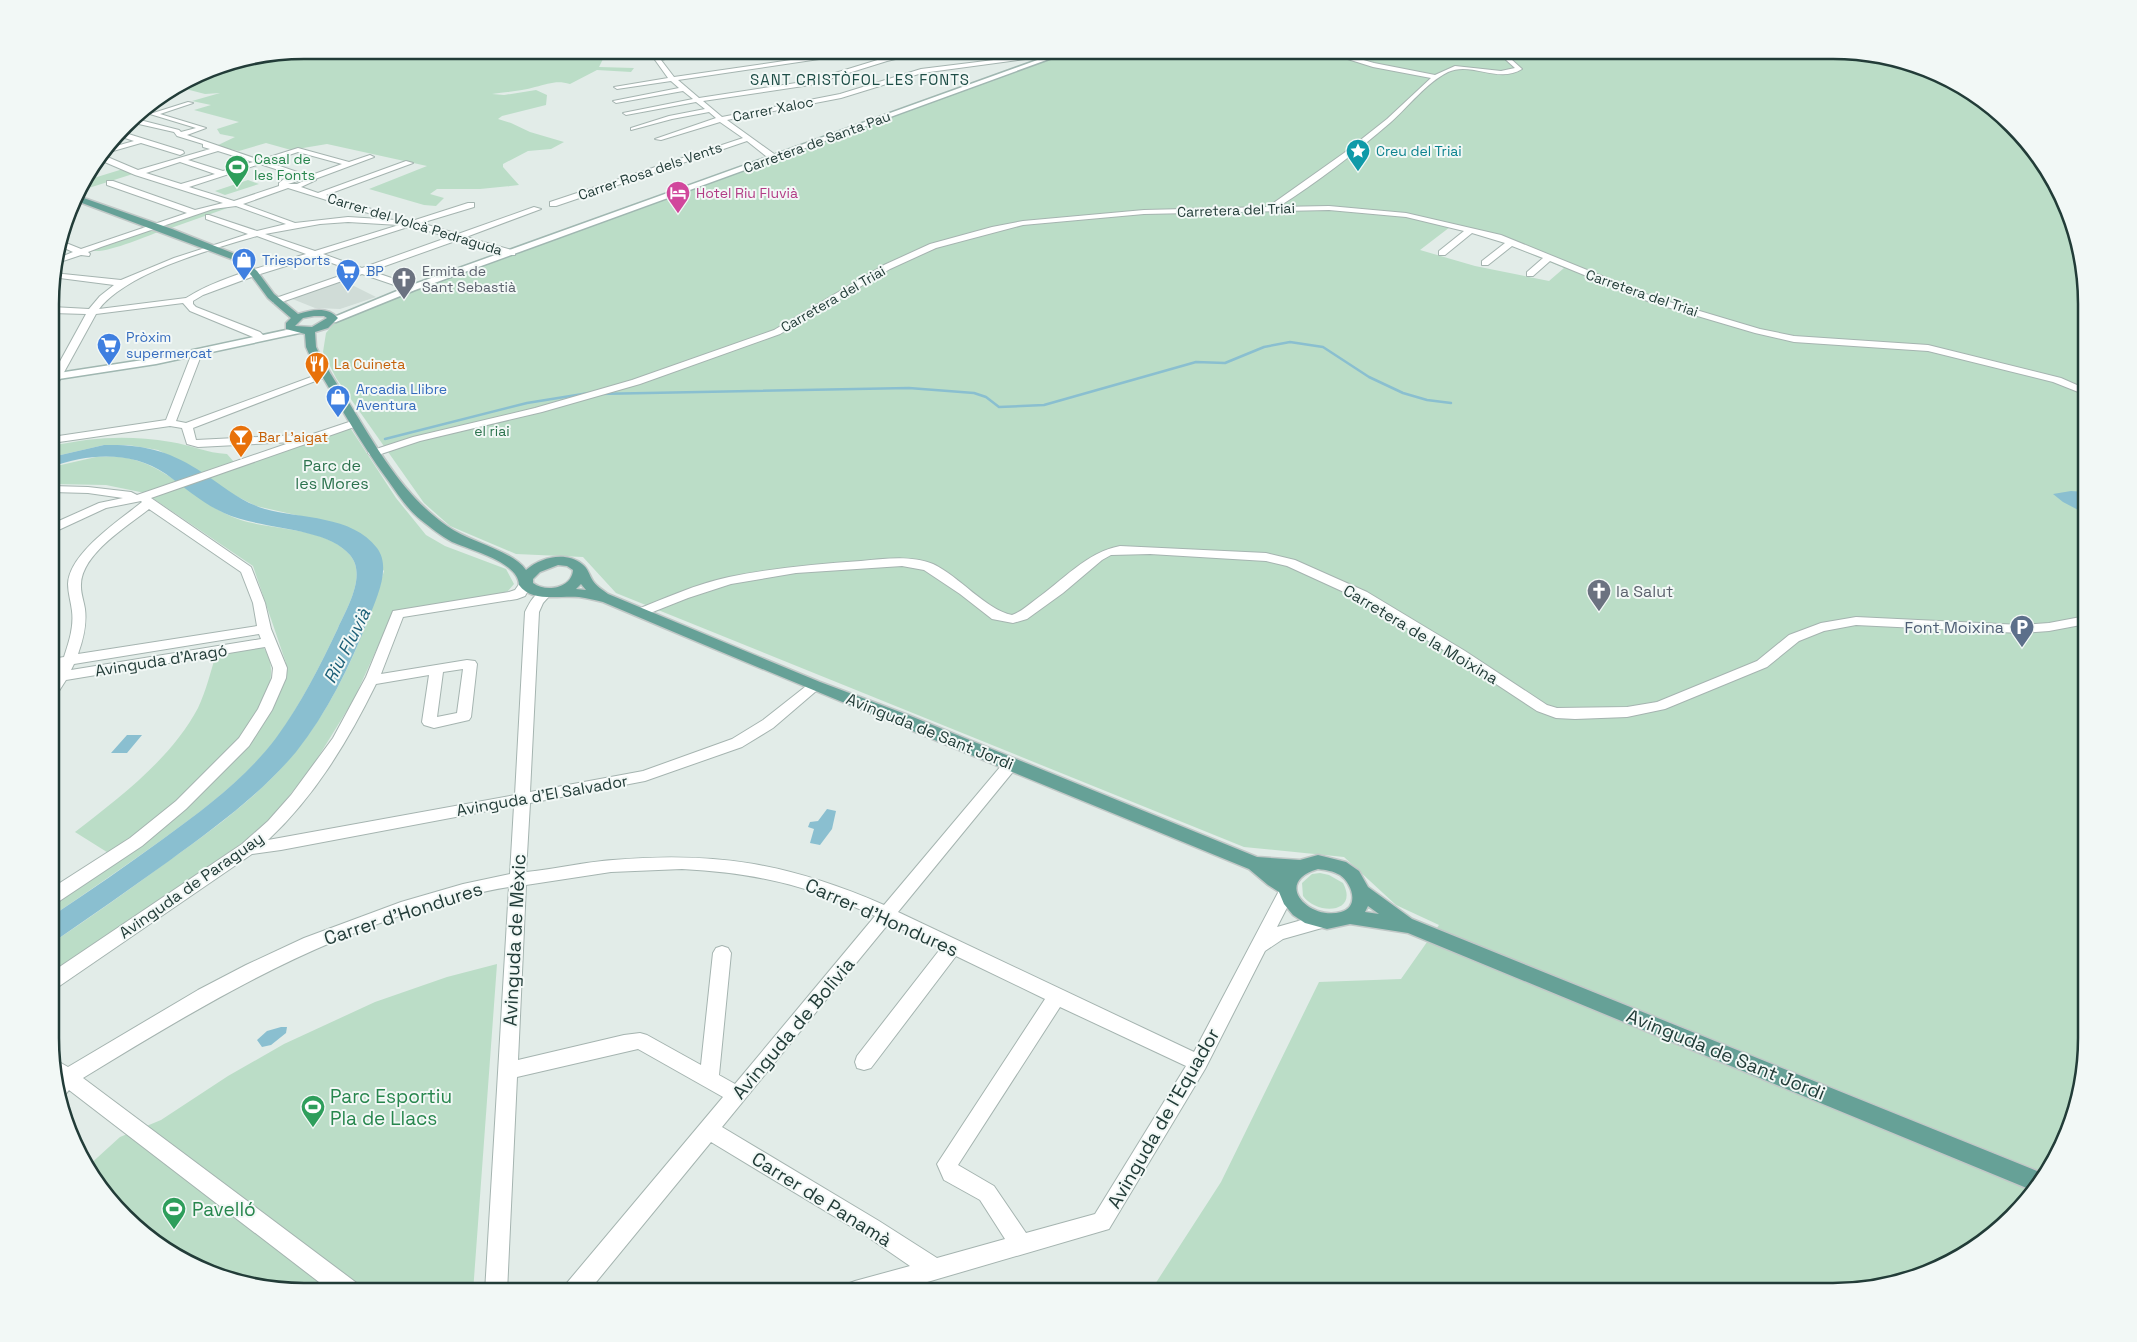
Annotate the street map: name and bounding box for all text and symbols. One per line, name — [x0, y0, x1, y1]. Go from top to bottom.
district label: SANT CRISTÒFOL LES FONTS — [750, 70, 970, 89]
street label: Carrer Xaloc — [731, 92, 815, 126]
street label: Carretera de Santa Pau — [741, 107, 893, 177]
street label: Carrer Rosa dels Vents — [576, 138, 724, 204]
place icon: Creu del Triai — [1345, 138, 1371, 172]
place label: Creu del Triai — [1376, 142, 1462, 160]
place label: Casal de les Fonts — [254, 150, 315, 184]
sports icon: Casal de les Fonts — [224, 154, 250, 188]
hotel icon: Hotel Riu Fluvià — [665, 180, 691, 214]
place label: Hotel Riu Fluvià — [696, 184, 798, 202]
street label: Carrer del Volcà Pedraguda — [325, 189, 505, 259]
street label: Carretera del Triai — [1177, 199, 1295, 221]
shop icon: Triesports — [231, 247, 257, 281]
place label: Triesports — [262, 251, 330, 269]
supermarket icon: BP — [335, 258, 361, 292]
place label: BP — [366, 262, 384, 280]
place label: Ermita de Sant Sebastià — [422, 262, 516, 296]
street label: Carretera del Triai — [777, 262, 889, 336]
street label: Carretera del Triai — [1583, 265, 1701, 321]
church icon: Ermita de Sant Sebastià — [391, 266, 417, 300]
place label: Pròxim supermercat — [126, 328, 212, 362]
supermarket icon: Pròxim supermercat — [96, 332, 122, 366]
restaurant icon: La Cuineta — [304, 351, 330, 385]
place label: La Cuineta — [334, 355, 405, 373]
place label: Arcadia Llibre Aventura — [356, 380, 447, 414]
shop icon: Arcadia Llibre Aventura — [325, 384, 351, 418]
park label: el riai — [474, 422, 510, 440]
bar icon: Bar L'aigat — [228, 424, 254, 458]
place label: Bar L'aigat — [258, 428, 328, 446]
park label: Parc de les Mores — [295, 455, 369, 494]
church icon: la Salut — [1586, 578, 1612, 612]
street label: Carretera de la Moixina — [1339, 580, 1502, 689]
place label: la Salut — [1616, 581, 1673, 602]
water label: Riu Fluvià — [318, 604, 375, 687]
parking icon: Font Moixina — [2009, 614, 2035, 648]
place label: Font Moixina — [1904, 617, 2004, 638]
street label: Avinguda d'Aragó — [93, 640, 229, 681]
street label: Avinguda de Sant Jordi — [843, 688, 1017, 775]
street label: Avinguda d'El Salvador — [455, 770, 629, 821]
street label: Avinguda de Paraguay — [115, 827, 268, 943]
street label: Avinguda de Mèxic — [497, 853, 532, 1027]
street label: Carrer d'Hondures — [801, 872, 962, 962]
street label: Carrer d'Hondures — [321, 876, 486, 951]
street label: Avinguda de Bolivia — [727, 952, 860, 1104]
street label: Avinguda de Sant Jordi — [1623, 1003, 1829, 1106]
street label: Avinguda de l'Equador — [1102, 1024, 1225, 1213]
place label: Parc Esportiu Pla de Llacs — [330, 1084, 452, 1131]
sports icon: Parc Esportiu Pla de Llacs — [300, 1094, 326, 1128]
street label: Carrer de Panamà — [747, 1146, 897, 1253]
sports icon: Pavelló — [161, 1196, 187, 1230]
place label: Pavelló — [192, 1197, 256, 1222]

